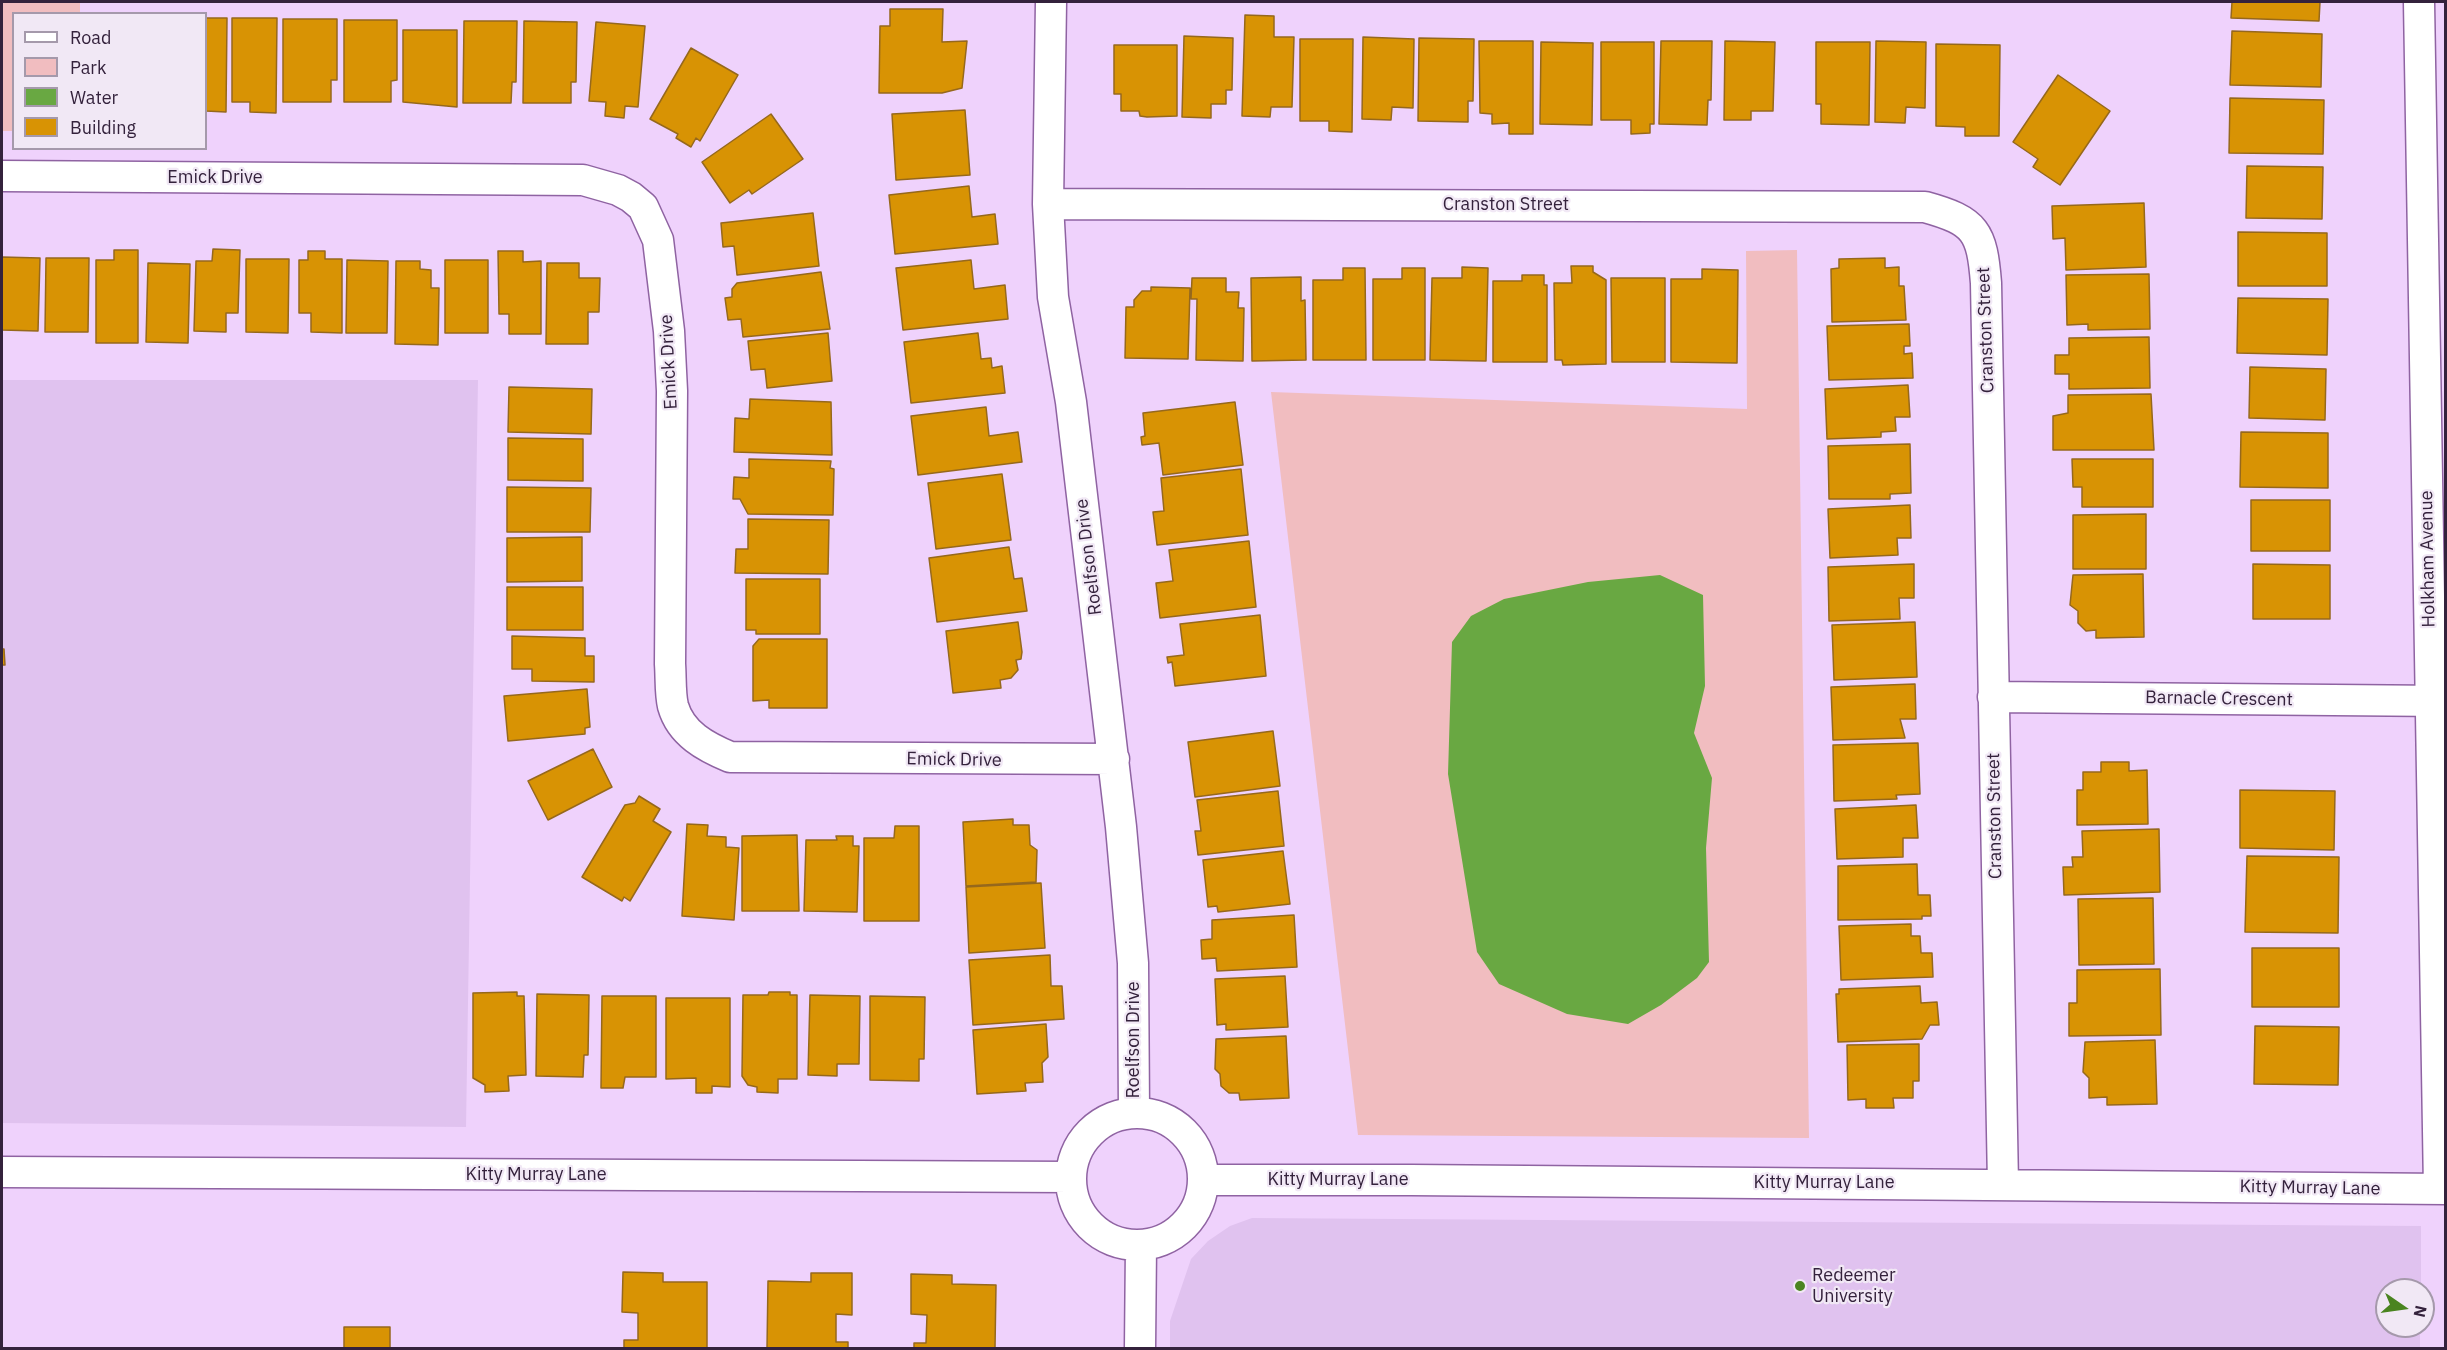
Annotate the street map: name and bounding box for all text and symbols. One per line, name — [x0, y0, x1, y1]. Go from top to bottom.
legend — [12, 12, 207, 150]
text: Road — [70, 26, 111, 49]
text: Park — [70, 56, 106, 79]
text: Water — [70, 86, 118, 109]
text: Building — [70, 116, 136, 139]
street label: Emick Drive — [167, 167, 263, 189]
street label: Cranston Street — [1443, 194, 1569, 216]
street label: Cranston Street — [1973, 266, 1999, 394]
street label: Emick Drive — [656, 314, 682, 410]
street label: Holkham Avenue — [2416, 490, 2440, 628]
street label: Roelfson Drive — [1071, 498, 1107, 616]
street label: Barnacle Crescent — [2145, 687, 2293, 711]
street label: Emick Drive — [906, 748, 1002, 772]
street label: Cranston Street — [1983, 753, 2007, 879]
street label: Roelfson Drive — [1123, 981, 1145, 1099]
street label: Kitty Murray Lane — [465, 1164, 607, 1186]
street label: Kitty Murray Lane — [1267, 1169, 1409, 1191]
street label: Kitty Murray Lane — [1753, 1172, 1895, 1194]
street label: Kitty Murray Lane — [2239, 1176, 2381, 1200]
place label: Redeemer University — [1812, 1265, 1896, 1308]
north arrow — [2375, 1278, 2435, 1338]
marker: Redeemer University — [1793, 1279, 1807, 1293]
text: N — [2410, 1304, 2432, 1319]

